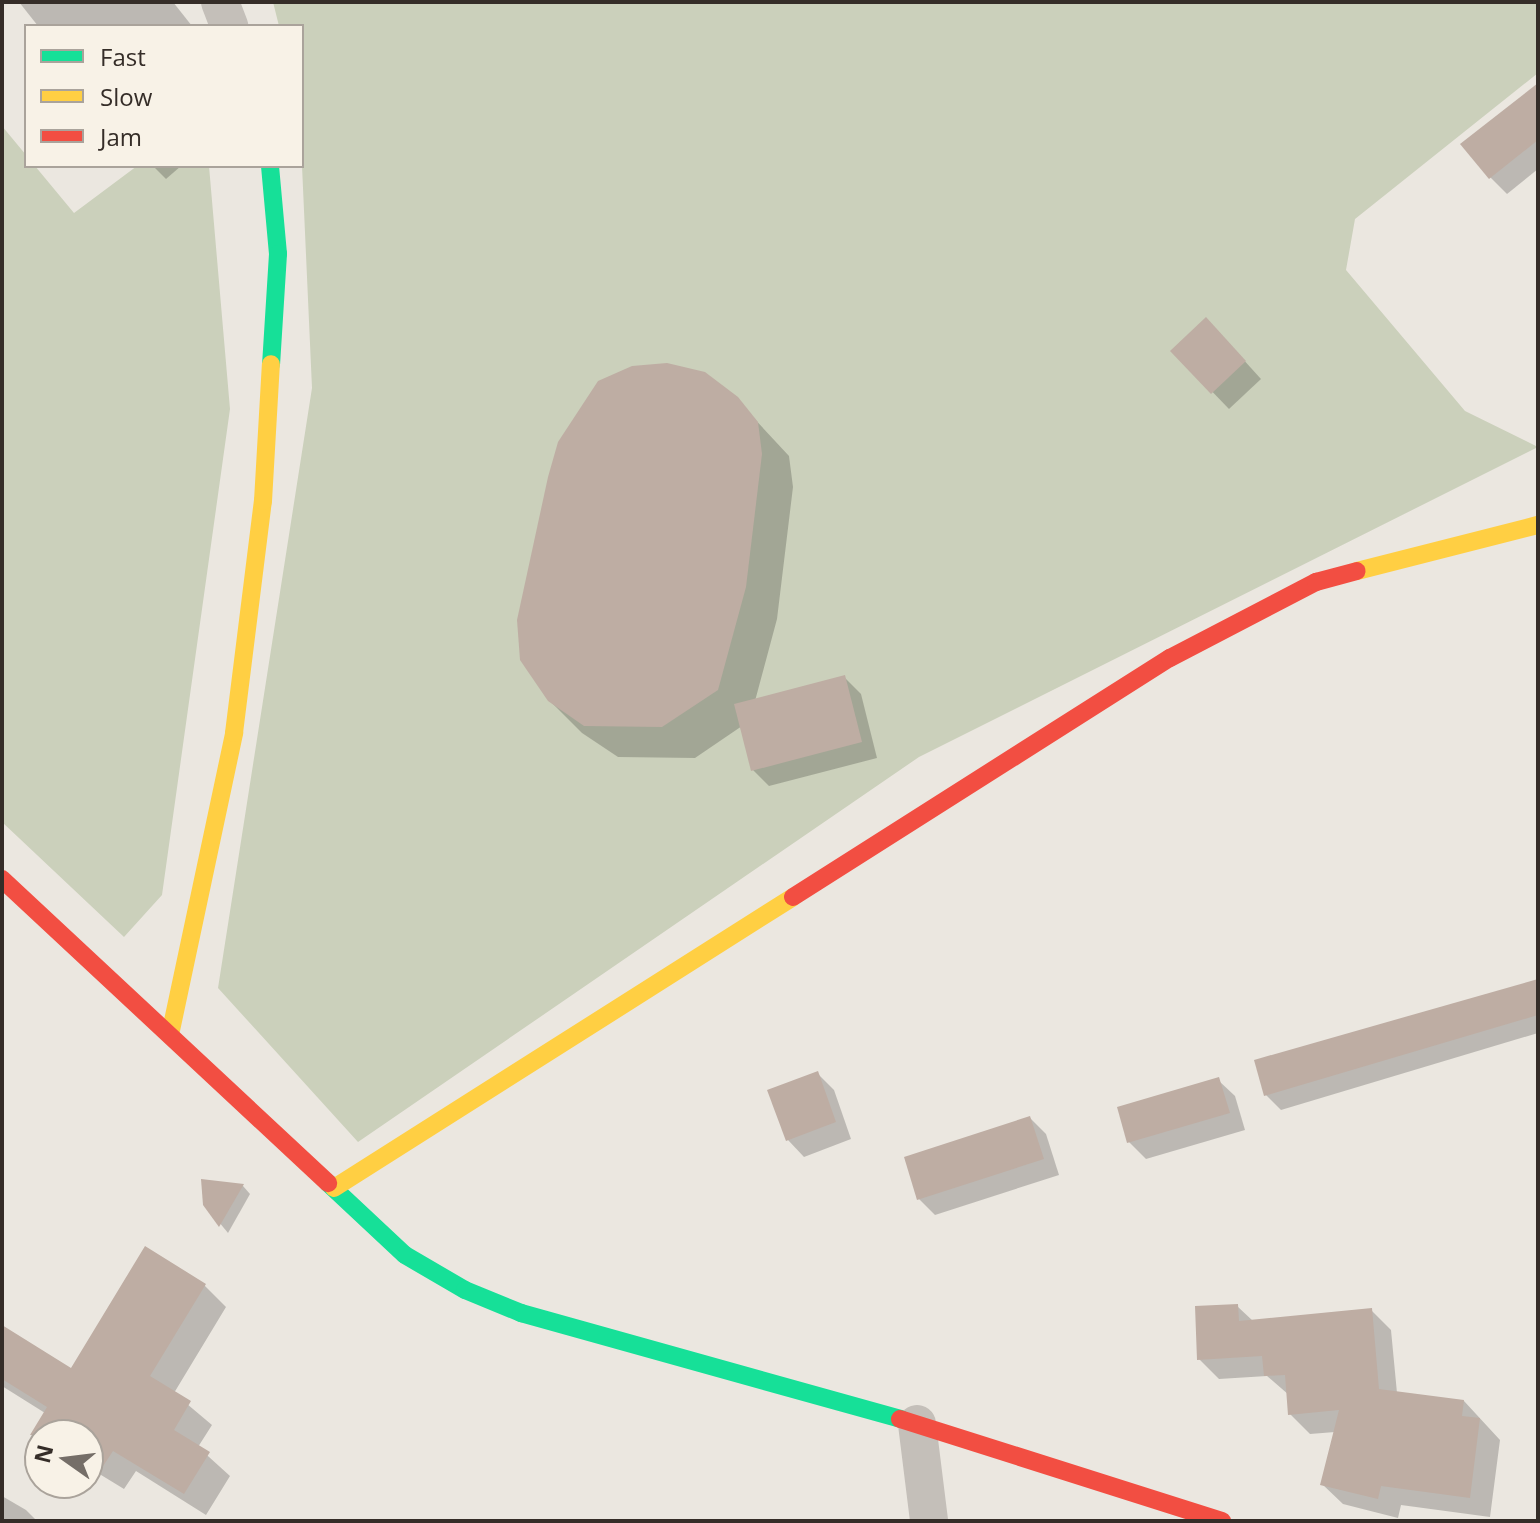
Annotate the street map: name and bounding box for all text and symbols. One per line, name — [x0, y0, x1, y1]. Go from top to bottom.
legend — [24, 24, 304, 168]
text: Fast — [100, 40, 146, 73]
text: Slow — [100, 80, 152, 113]
text: Jam — [100, 120, 142, 153]
north arrow — [24, 1419, 104, 1499]
text: N — [26, 1441, 59, 1466]

